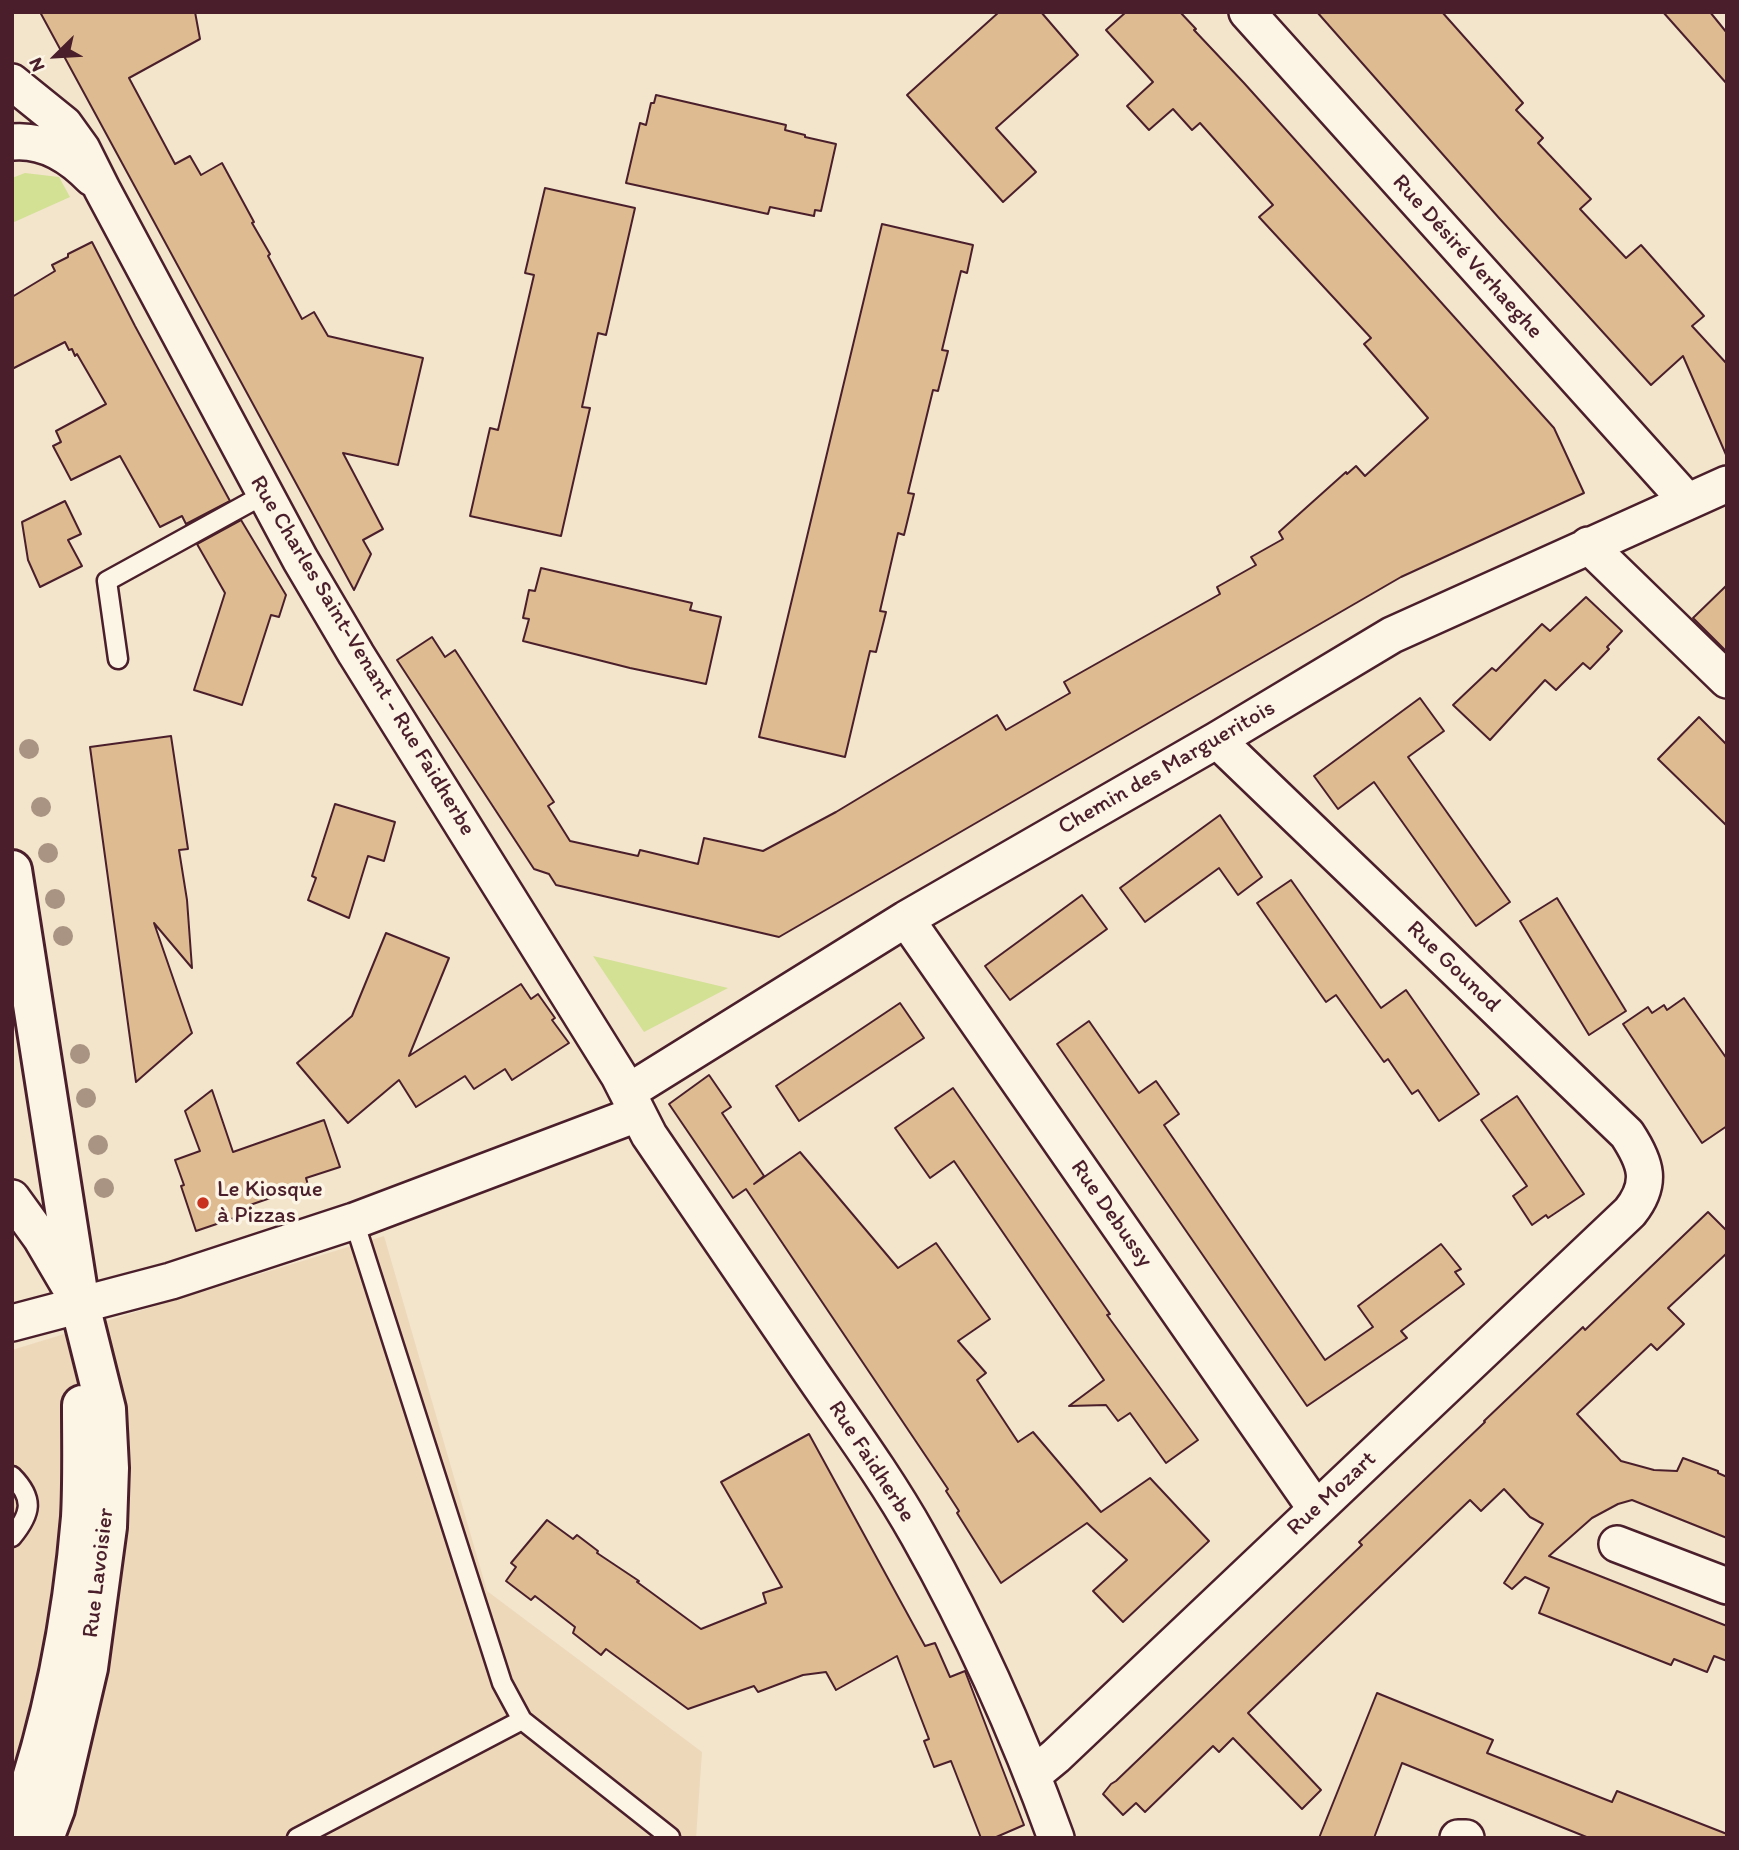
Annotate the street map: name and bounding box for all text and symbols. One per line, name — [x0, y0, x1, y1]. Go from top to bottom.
north arrow — [21, 21, 91, 91]
text: N — [23, 54, 49, 75]
street label: Rue Désiré Verhaeghe — [1386, 169, 1548, 345]
street label: Rue Charles Saint-Venant - Rue Faidherbe — [243, 471, 481, 841]
street label: Chemin des Margueritois — [1054, 695, 1280, 841]
street label: Rue Gounod — [1400, 915, 1506, 1019]
street label: Rue Debussy — [1064, 1155, 1158, 1273]
place label: Le Kiosque à Pizzas — [217, 1176, 323, 1230]
marker: Le Kiosque à Pizzas — [195, 1195, 211, 1211]
street label: Rue Faidherbe — [822, 1396, 920, 1528]
street label: Rue Mozart — [1282, 1446, 1382, 1542]
street label: Rue Lavoisier — [77, 1507, 121, 1639]

